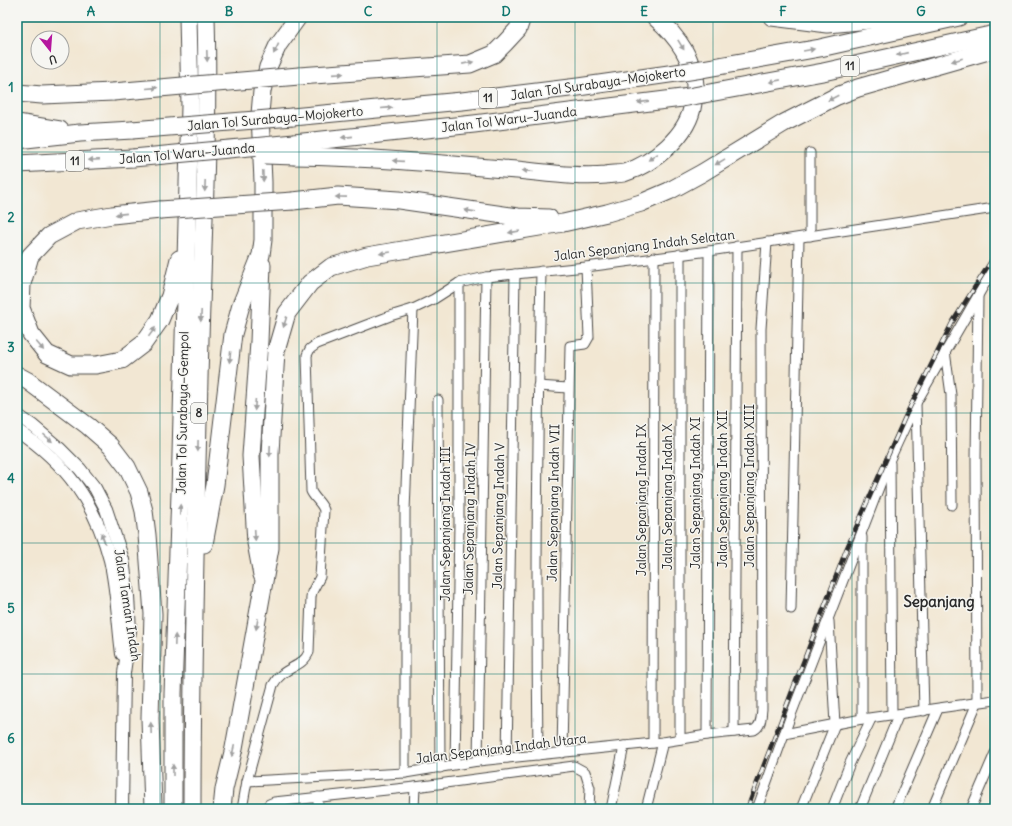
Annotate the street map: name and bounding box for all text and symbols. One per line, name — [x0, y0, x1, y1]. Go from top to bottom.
text: A — [87, 3, 96, 20]
text: B — [225, 3, 234, 20]
text: C — [364, 3, 373, 20]
text: D — [501, 3, 511, 20]
text: E — [640, 3, 648, 20]
text: F — [779, 3, 787, 20]
text: G — [916, 3, 926, 20]
north arrow — [30, 30, 70, 70]
one-way arrow — [678, 40, 685, 51]
one-way arrow — [273, 43, 279, 55]
one-way arrow — [803, 46, 815, 52]
one-way arrow — [204, 50, 211, 62]
text: U — [47, 52, 59, 67]
one-way arrow — [896, 52, 908, 58]
road number: 11 — [841, 56, 859, 76]
one-way arrow — [951, 57, 963, 63]
one-way arrow — [461, 60, 474, 66]
street label: Jalan Tol Surabaya–Mojokerto — [509, 63, 687, 104]
one-way arrow — [332, 70, 344, 77]
one-way arrow — [769, 78, 781, 84]
text: 1 — [8, 79, 14, 96]
one-way arrow — [146, 85, 158, 92]
road number: 11 — [479, 88, 497, 108]
one-way arrow — [828, 95, 839, 101]
one-way arrow — [637, 99, 649, 106]
street label: Jalan Tol Surabaya–Mojokerto — [186, 102, 364, 135]
street label: Jalan Tol Waru–Juanda — [440, 103, 578, 136]
one-way arrow — [381, 105, 393, 111]
one-way arrow — [341, 134, 354, 141]
street label: Jalan Tol Waru–Juanda — [118, 139, 256, 168]
road number: 11 — [66, 151, 84, 171]
one-way arrow — [648, 153, 658, 161]
one-way arrow — [87, 157, 100, 163]
one-way arrow — [392, 158, 404, 165]
one-way arrow — [714, 159, 726, 166]
one-way arrow — [522, 168, 534, 174]
one-way arrow — [260, 170, 266, 183]
one-way arrow — [202, 180, 208, 193]
one-way arrow — [335, 193, 347, 200]
one-way arrow — [464, 208, 477, 214]
text: 2 — [7, 209, 15, 226]
one-way arrow — [115, 210, 127, 217]
street label: Jalan Sepanjang Indah Selatan — [552, 226, 736, 265]
one-way arrow — [508, 229, 520, 235]
one-way arrow — [379, 250, 391, 256]
one-way arrow — [198, 310, 204, 323]
one-way arrow — [281, 317, 287, 329]
one-way arrow — [148, 327, 156, 337]
street label: Jalan Tol Surabaya–Gempol — [173, 331, 192, 495]
text: 3 — [7, 339, 15, 356]
one-way arrow — [35, 341, 44, 350]
one-way arrow — [227, 351, 233, 363]
one-way arrow — [251, 399, 258, 411]
road number: 8 — [191, 403, 207, 423]
street label: Jalan Sepanjang Indah XIII — [741, 404, 758, 568]
street label: Jalan Sepanjang Indah XII — [714, 410, 731, 568]
street label: Jalan Sepanjang Indah XI — [687, 417, 704, 569]
street label: Jalan Sepanjang Indah VII — [544, 424, 563, 582]
street label: Jalan Sepanjang Indah IX — [633, 424, 650, 576]
street label: Jalan Sepanjang Indah X — [659, 424, 676, 570]
one-way arrow — [43, 434, 53, 443]
one-way arrow — [195, 440, 201, 453]
street label: Jalan Sepanjang Indah IV — [460, 443, 479, 595]
street label: Jalan Sepanjang Indah V — [489, 443, 508, 589]
one-way arrow — [267, 445, 273, 458]
street label: Jalan Sepanjang Indah III — [437, 446, 454, 602]
text: 4 — [7, 470, 15, 487]
one-way arrow — [177, 503, 183, 516]
one-way arrow — [252, 529, 259, 541]
one-way arrow — [99, 531, 105, 543]
street label: Jalan Taman Indah — [110, 548, 145, 663]
district label: Sepanjang — [903, 592, 975, 612]
text: 5 — [7, 600, 15, 617]
one-way arrow — [254, 617, 260, 630]
one-way arrow — [172, 633, 178, 646]
one-way arrow — [147, 722, 154, 734]
text: 6 — [7, 730, 15, 747]
street label: Jalan Sepanjang Indah Utara — [415, 730, 587, 767]
one-way arrow — [230, 745, 236, 757]
one-way arrow — [170, 763, 176, 776]

